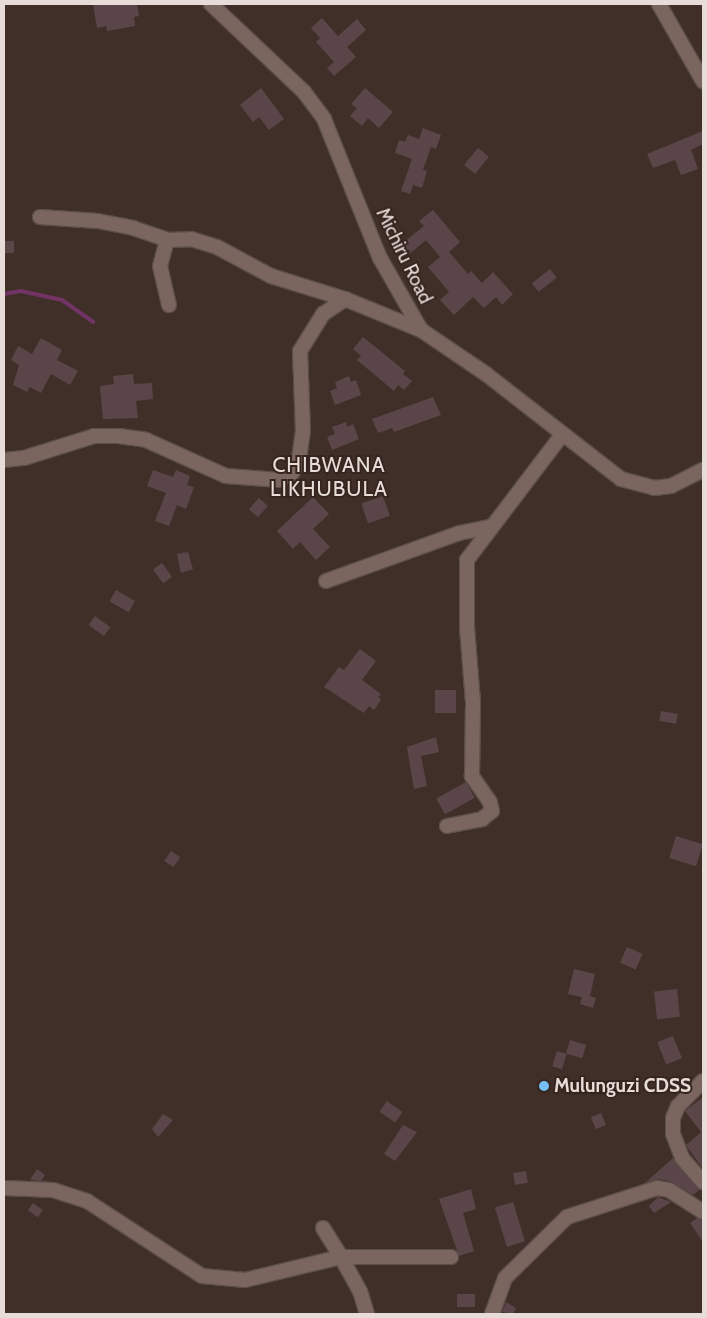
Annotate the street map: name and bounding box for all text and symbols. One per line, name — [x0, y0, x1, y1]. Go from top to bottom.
street label: Michiru Road — [371, 204, 437, 308]
district label: CHIBWANA LIKHUBULA — [269, 452, 389, 502]
place label: Mulunguzi CDSS — [554, 1075, 691, 1097]
marker: Mulunguzi CDSS — [538, 1080, 550, 1092]

